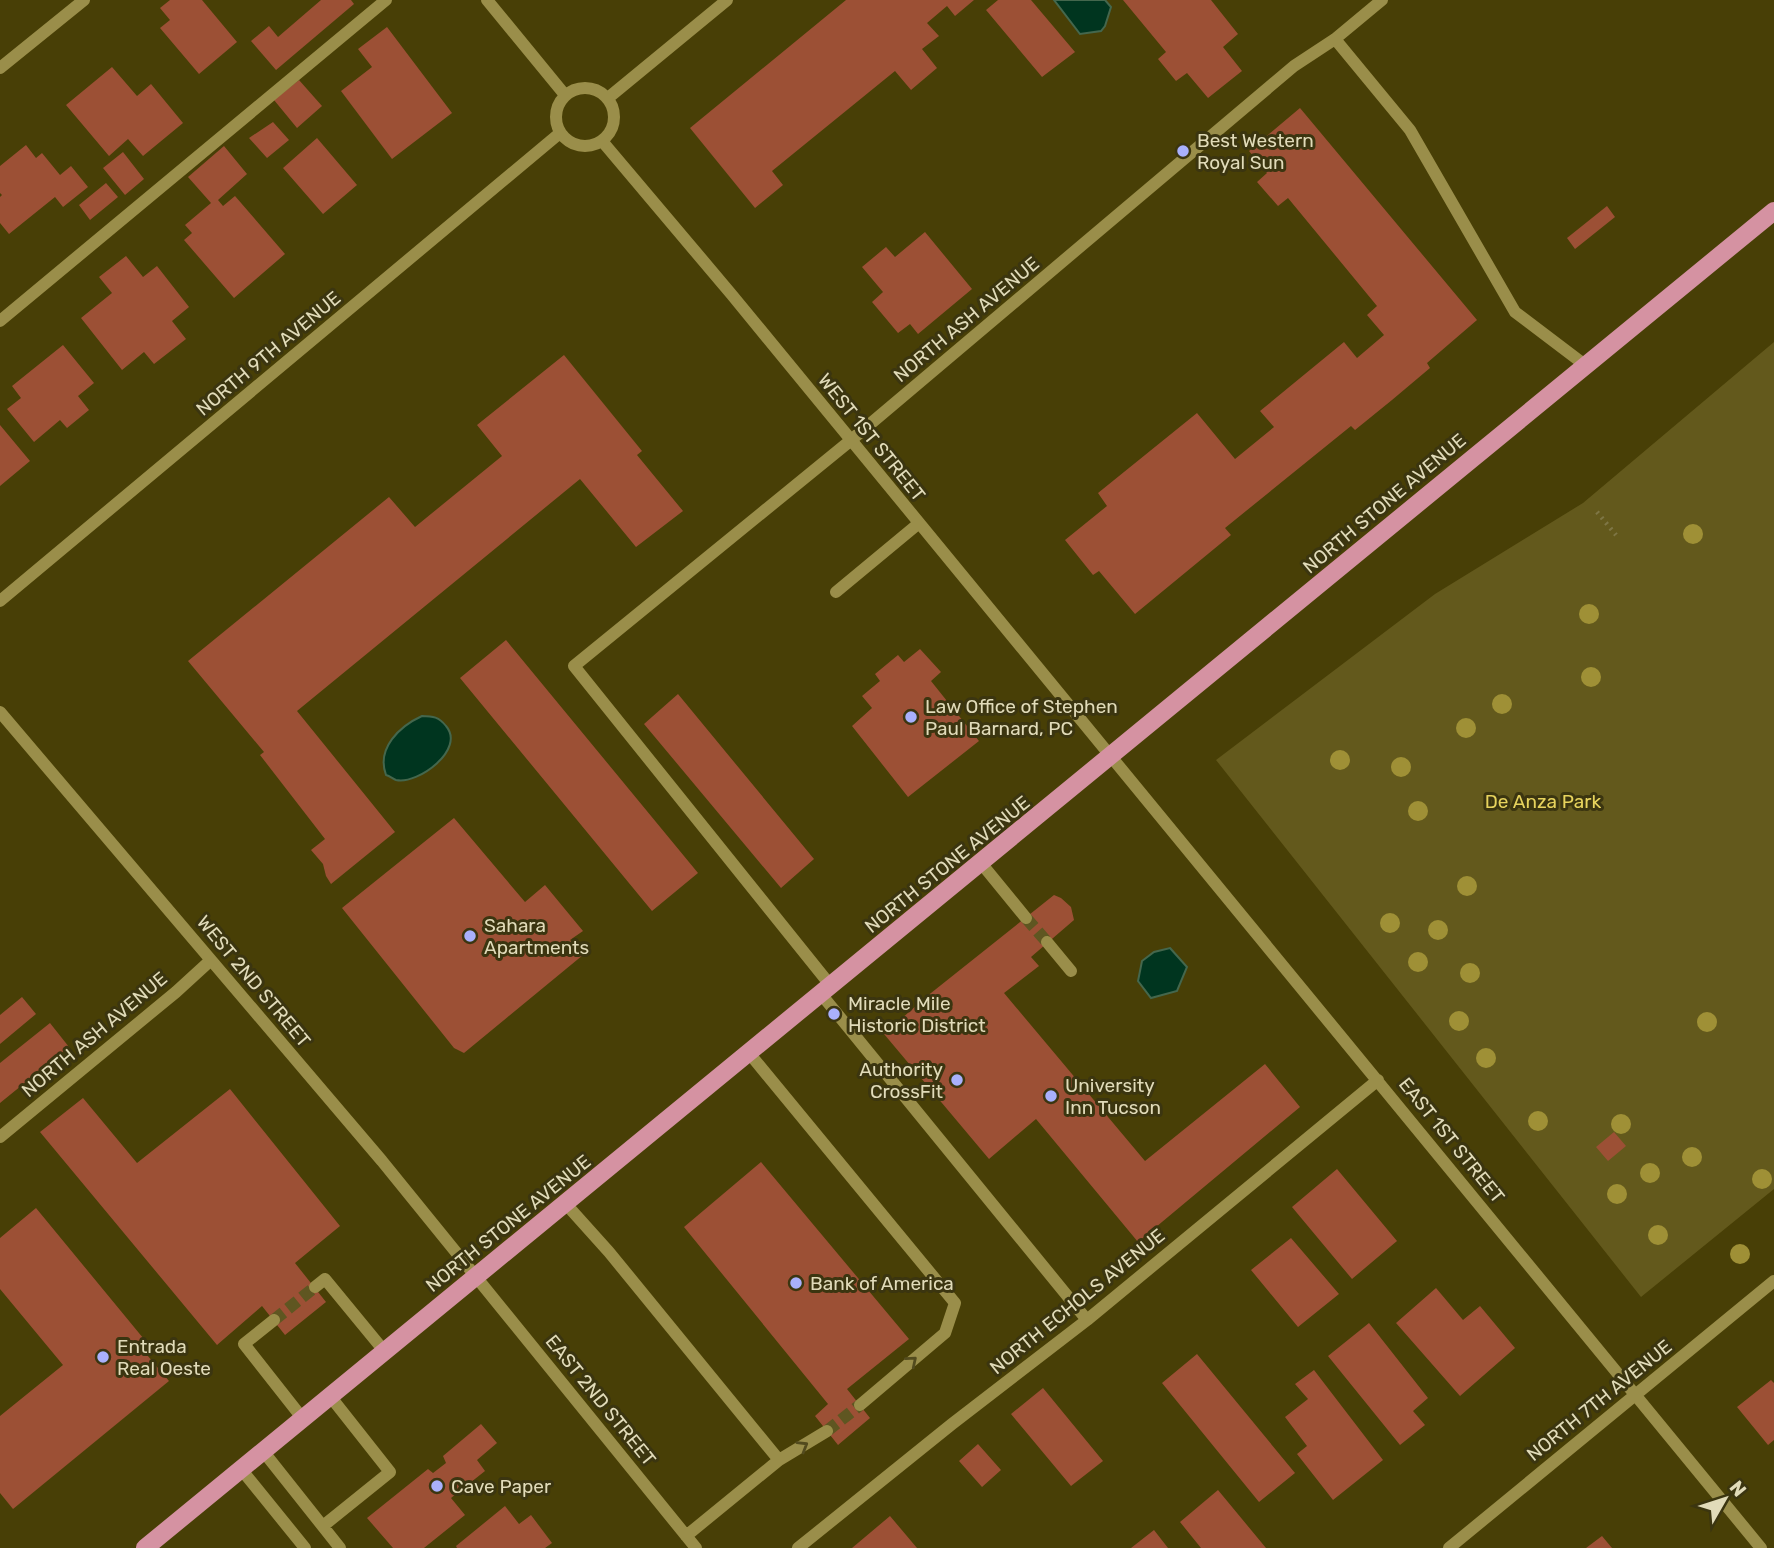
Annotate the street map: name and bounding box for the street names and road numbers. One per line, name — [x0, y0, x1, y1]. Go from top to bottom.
street label: NORTH ASH AVENUE — [889, 252, 1044, 387]
street label: NORTH 9TH AVENUE — [191, 286, 345, 420]
street label: WEST 1ST STREET — [813, 369, 930, 506]
street label: NORTH STONE AVENUE — [1298, 429, 1470, 578]
street label: NORTH STONE AVENUE — [860, 791, 1034, 938]
street label: WEST 2ND STREET — [192, 911, 315, 1052]
street label: NORTH ASH AVENUE — [17, 967, 172, 1102]
street label: EAST 1ST STREET — [1394, 1073, 1509, 1208]
street label: NORTH STONE AVENUE — [421, 1150, 595, 1297]
street label: NORTH ECHOLS AVENUE — [985, 1224, 1169, 1379]
street label: EAST 2ND STREET — [541, 1330, 661, 1471]
street label: NORTH 7TH AVENUE — [1522, 1335, 1676, 1466]

